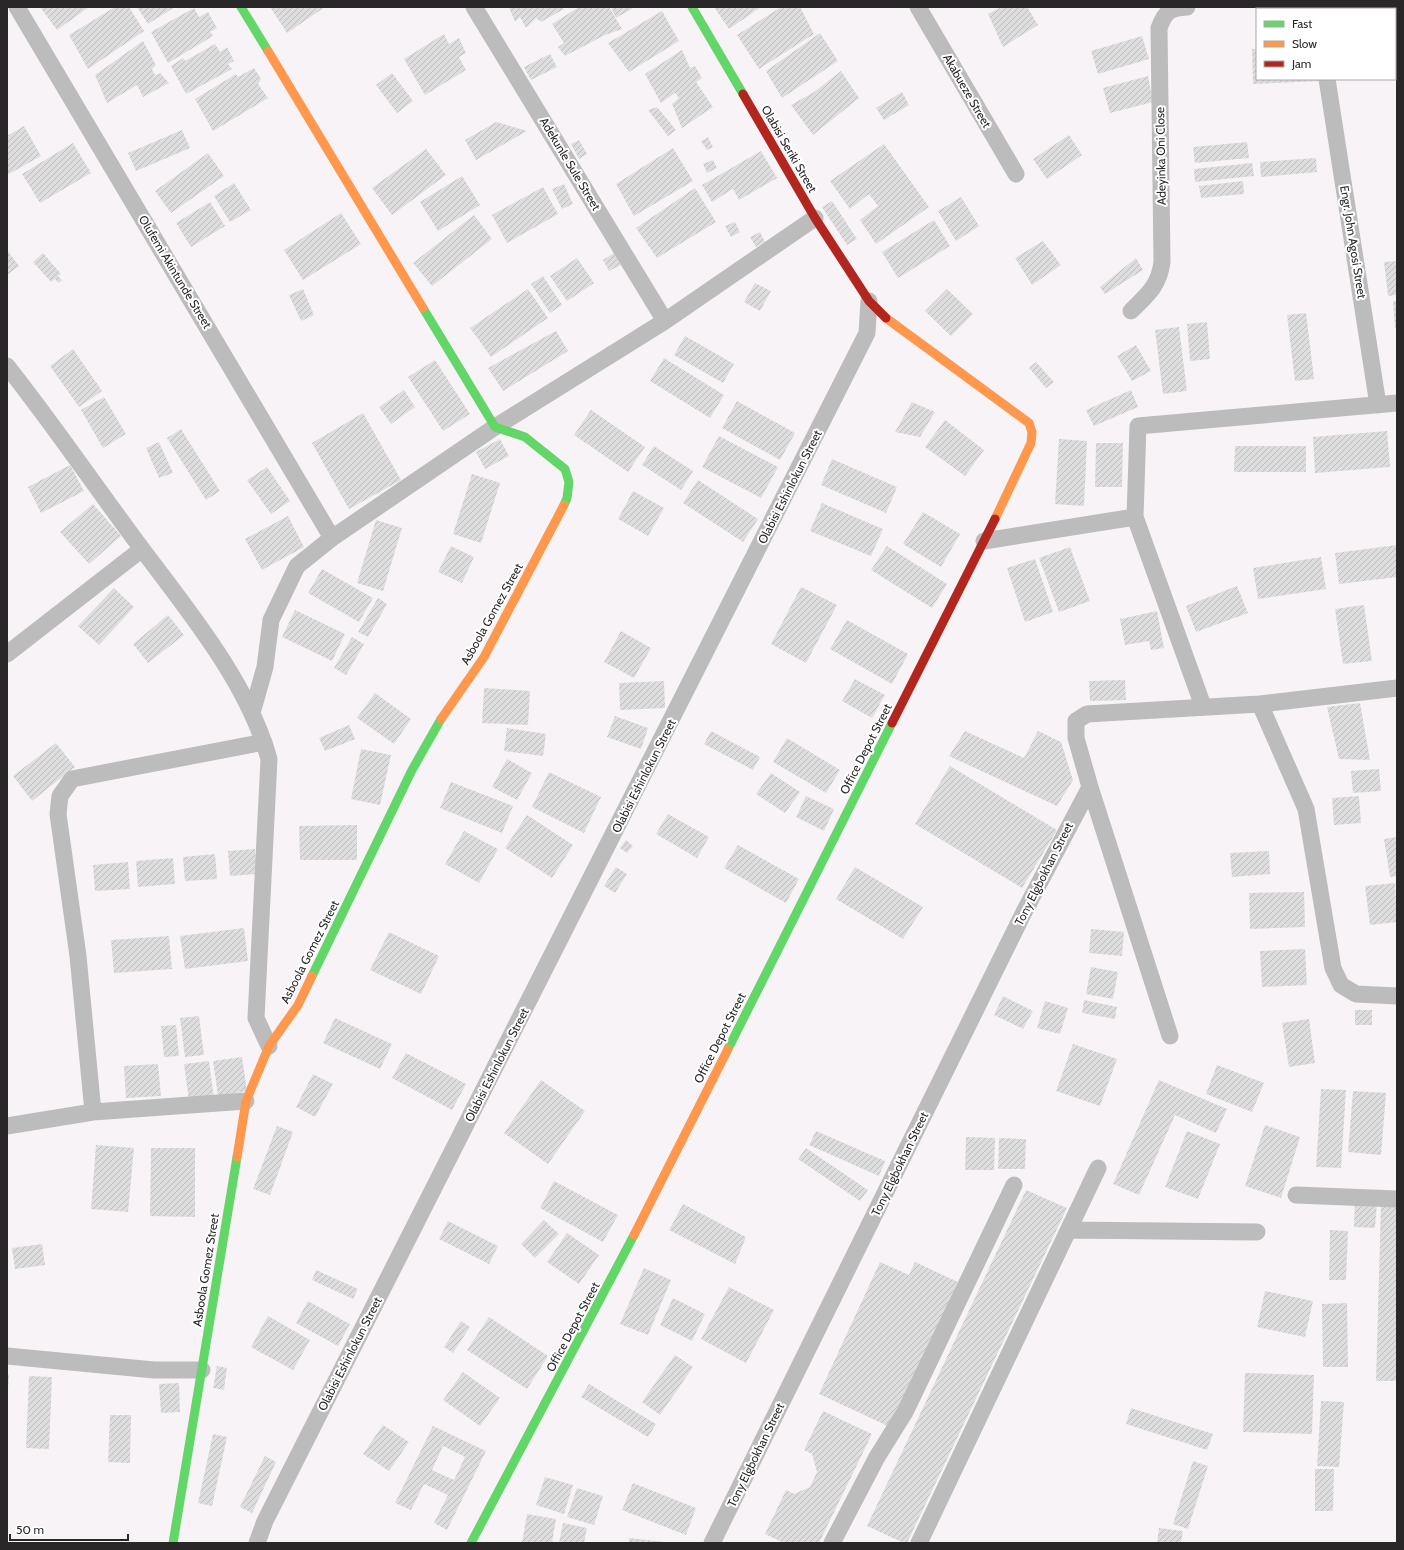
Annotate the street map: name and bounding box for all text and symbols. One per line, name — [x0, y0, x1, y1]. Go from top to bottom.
legend — [1256, 8, 1396, 80]
text: Fast — [1292, 16, 1312, 31]
text: Slow — [1292, 36, 1317, 51]
street label: Akabueze Street — [940, 51, 995, 130]
text: Jam — [1291, 56, 1311, 71]
street label: Olabisi Seriki Street — [758, 103, 820, 195]
street label: Adeyinka Oni Close — [1152, 107, 1169, 205]
street label: Adekunle Sule Street — [537, 115, 604, 213]
street label: Engr. John Agosi Street — [1337, 184, 1370, 299]
street label: Olufemi Akintunde Street — [136, 212, 215, 331]
street label: Olabisi Eshinlokun Street — [754, 427, 825, 546]
street label: Asboola Gomez Street — [457, 560, 526, 667]
street label: Office Depot Street — [836, 701, 895, 796]
street label: Olabisi Eshinlokun Street — [608, 716, 679, 835]
street label: Tony Elgbokhan Street — [1011, 820, 1076, 928]
street label: Asboola Gomez Street — [277, 898, 342, 1006]
street label: Office Depot Street — [690, 990, 749, 1085]
street label: Olabisi Eshinlokun Street — [461, 1005, 532, 1124]
street label: Tony Elgbokhan Street — [868, 1109, 931, 1218]
street label: Asboola Gomez Street — [189, 1212, 222, 1327]
street label: Office Depot Street — [543, 1279, 603, 1374]
street label: Olabisi Eshinlokun Street — [314, 1294, 385, 1413]
street label: Tony Elgbokhan Street — [724, 1400, 787, 1509]
scale bar — [10, 1516, 128, 1542]
text: 50 m — [16, 1522, 44, 1537]

